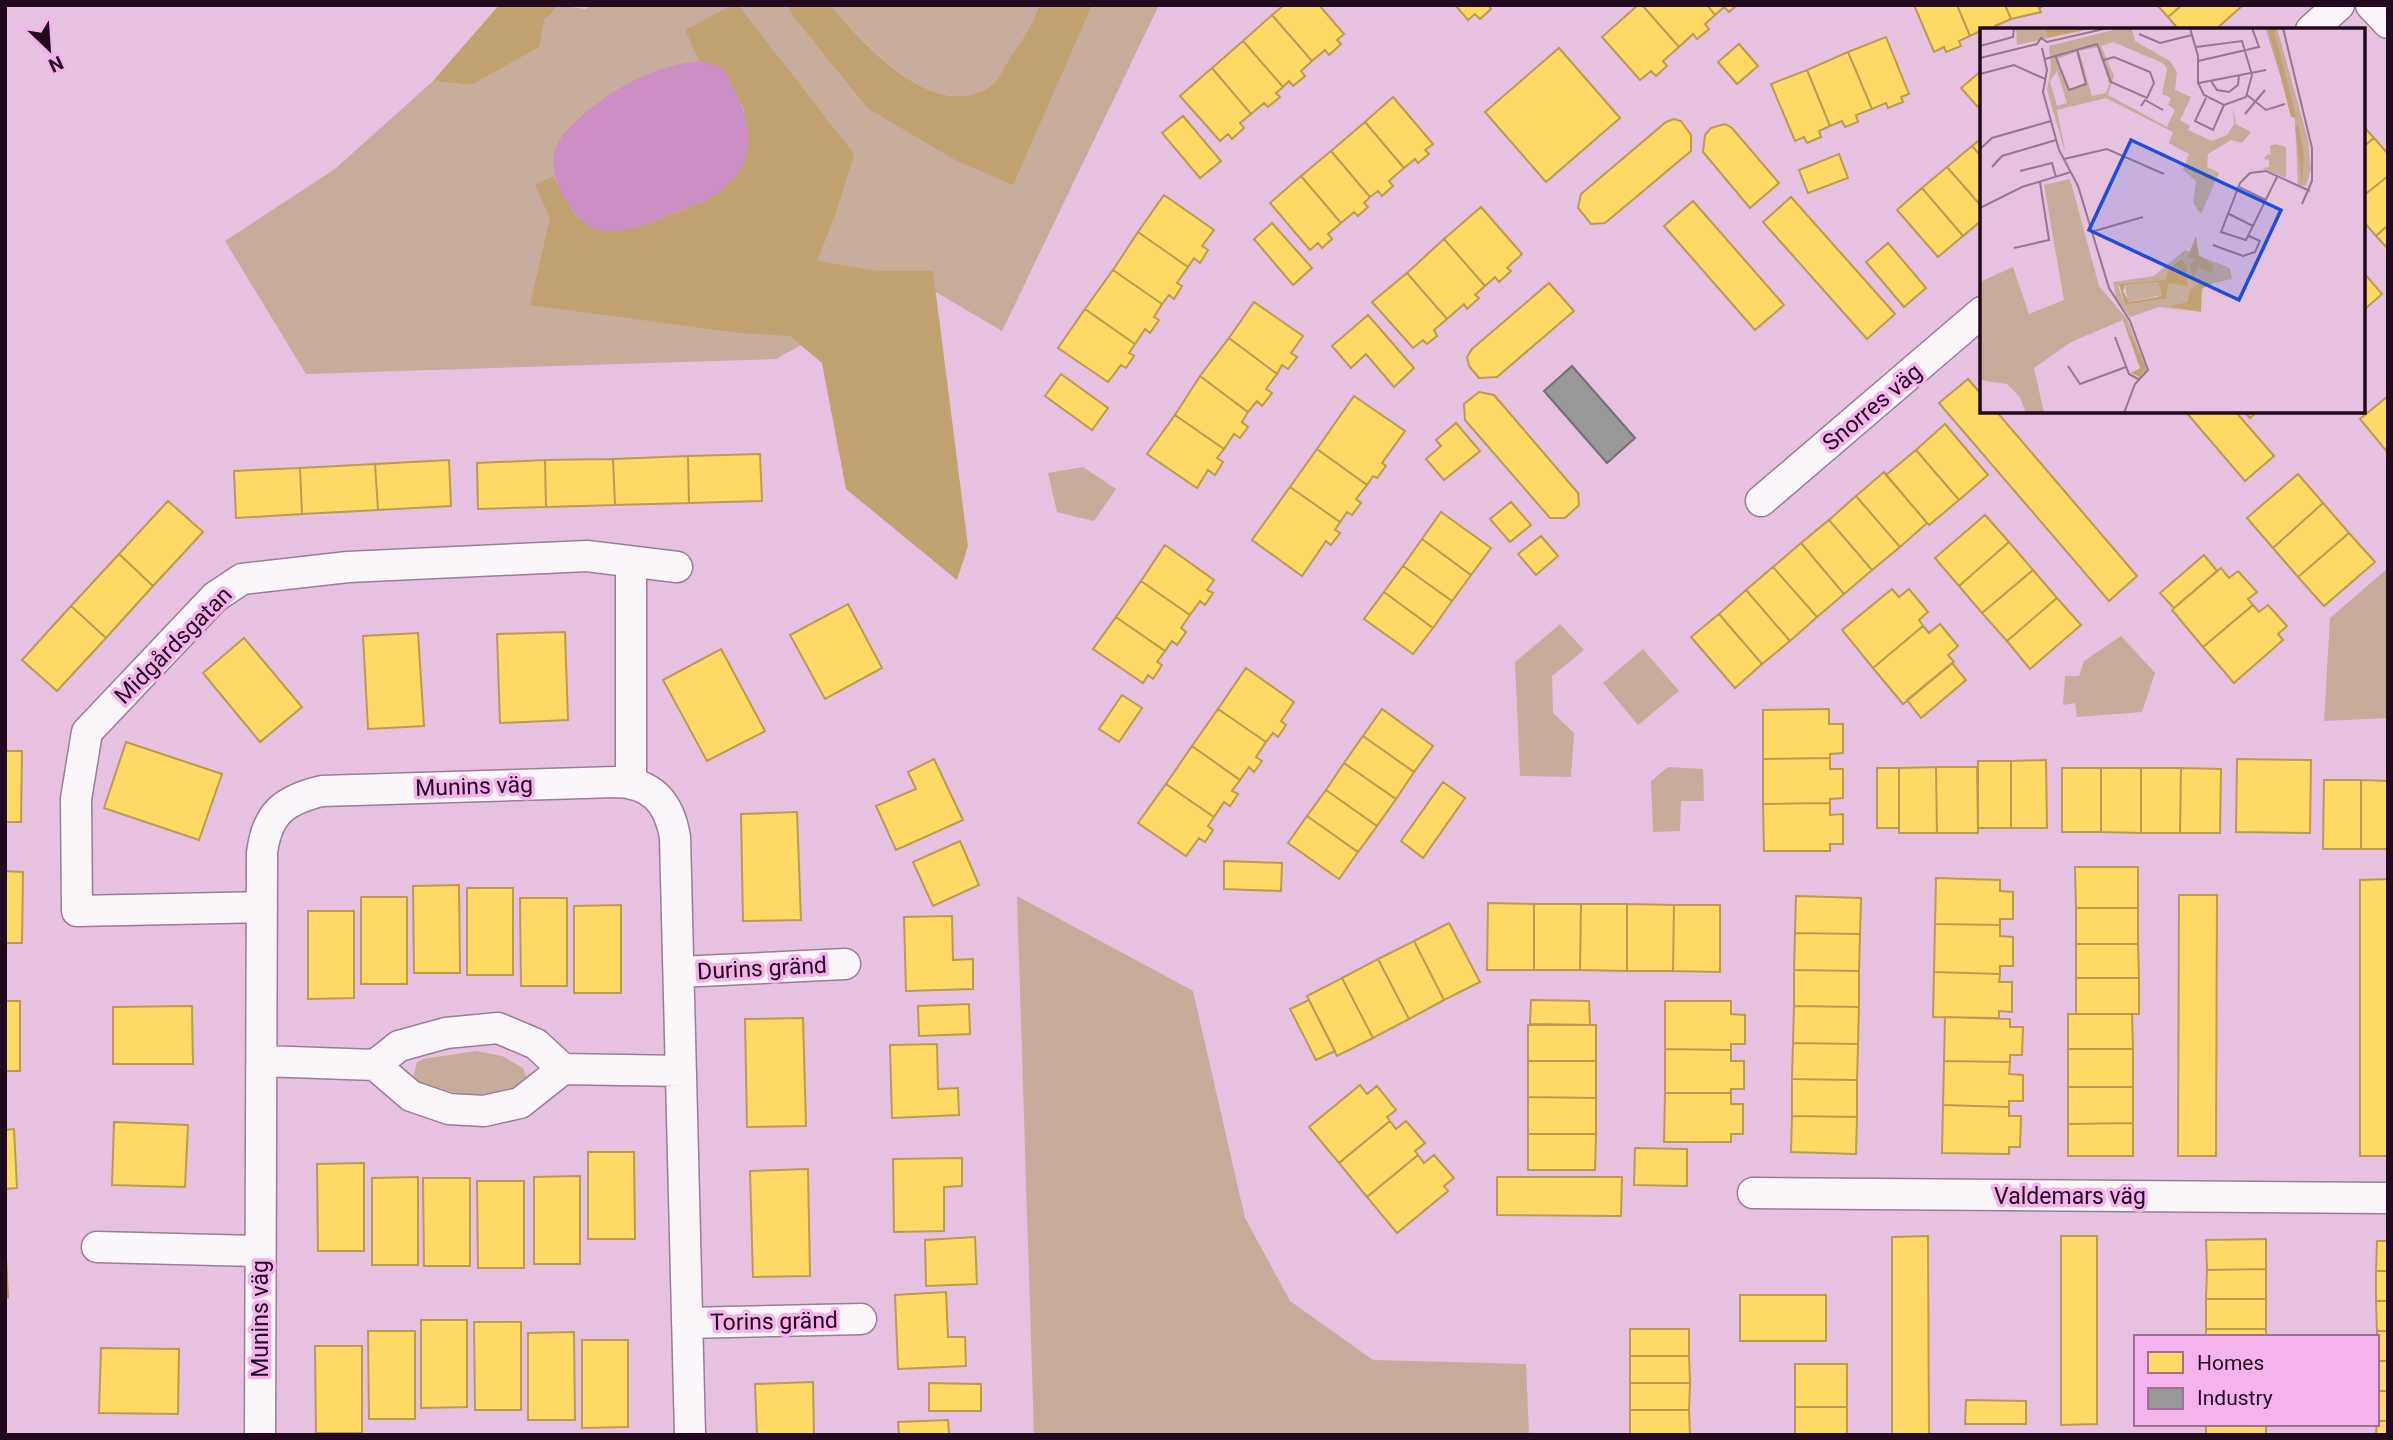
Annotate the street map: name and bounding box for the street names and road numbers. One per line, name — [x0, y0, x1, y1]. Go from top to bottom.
street label: Snorres väg — [1817, 358, 1927, 457]
street label: Midgårdsgatan — [109, 581, 238, 710]
street label: Munins väg — [415, 771, 533, 802]
street label: Durins gränd — [696, 952, 828, 985]
street label: Valdemars väg — [1994, 1183, 2146, 1210]
street label: Munins väg — [247, 1260, 274, 1378]
street label: Torins gränd — [710, 1307, 838, 1336]

